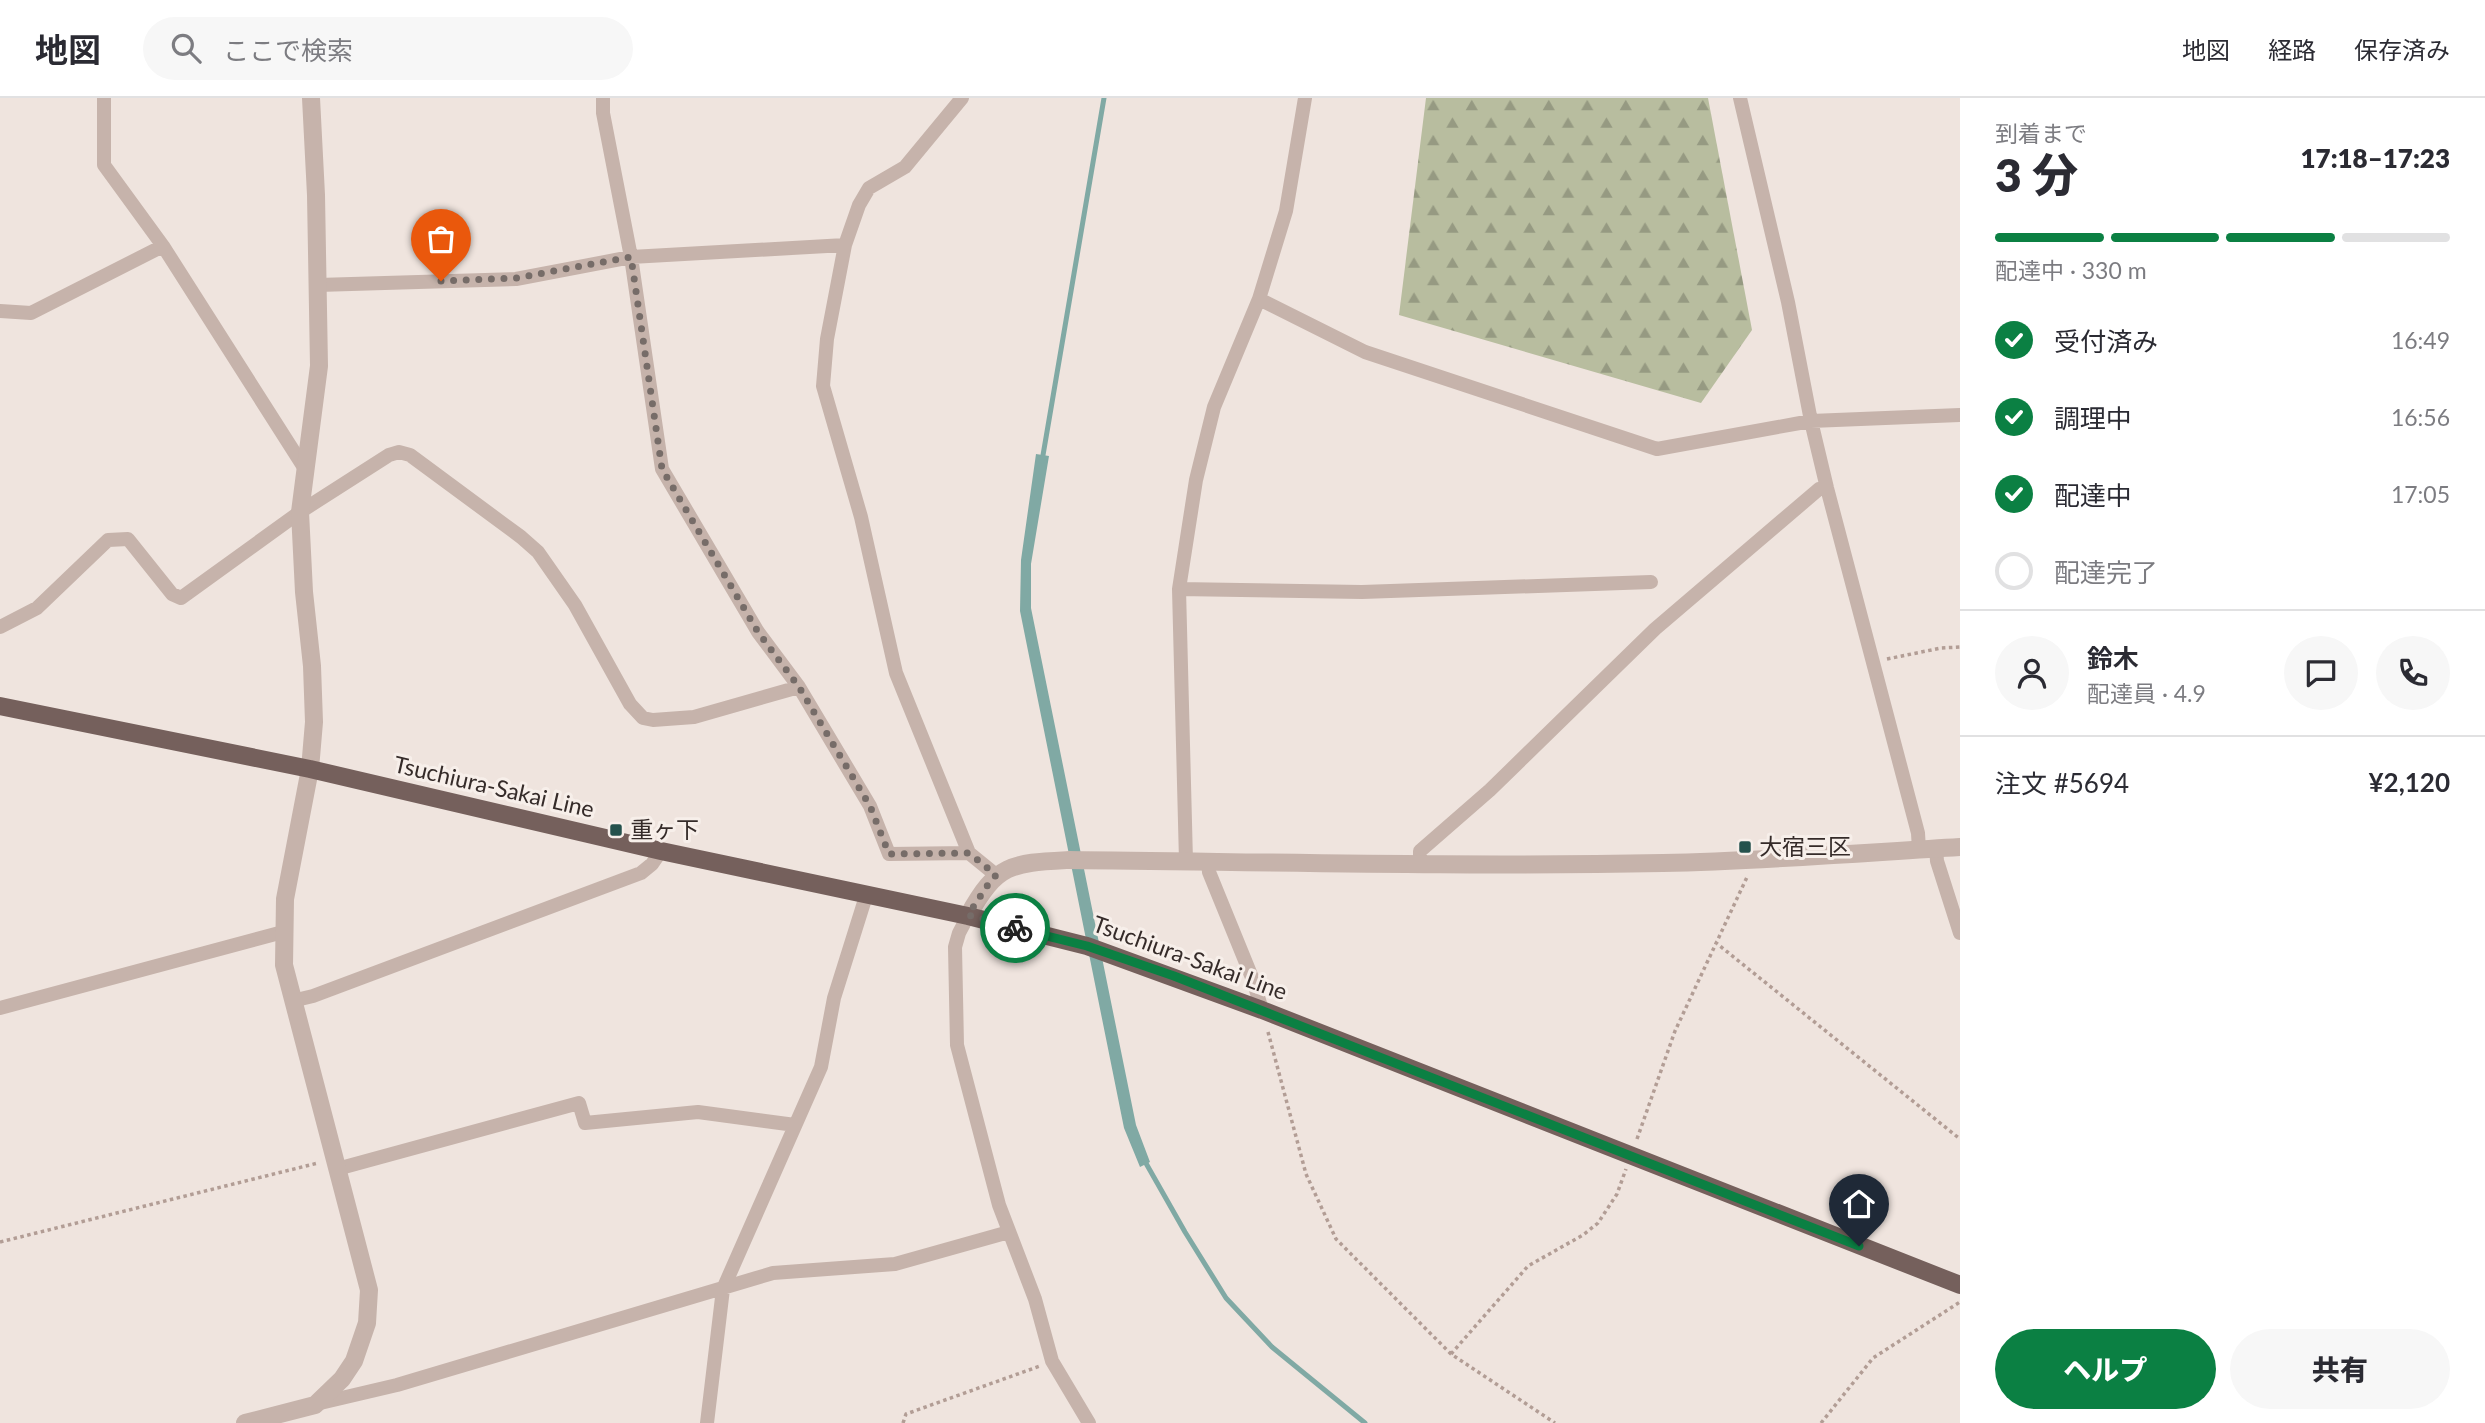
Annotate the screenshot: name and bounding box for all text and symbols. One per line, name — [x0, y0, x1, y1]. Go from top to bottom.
search box — [143, 17, 633, 80]
text: 地図 — [35, 29, 101, 69]
icon: search — [167, 29, 205, 67]
text: ここで検索 — [223, 34, 353, 66]
text: 地図 — [2182, 35, 2230, 64]
text: 経路 — [2268, 35, 2316, 64]
text: 保存済み — [2354, 35, 2450, 64]
text: 到着まで — [1995, 119, 2087, 147]
text: 17:18–17:23 — [2300, 142, 2450, 174]
text: 3 分 — [1995, 147, 2078, 202]
pin — [411, 209, 471, 281]
icon: bag — [422, 220, 460, 258]
text: 配達中 · 330 m — [1995, 256, 2147, 284]
icon: check — [1995, 321, 2033, 359]
text: 受付済み — [2054, 325, 2158, 357]
text: 16:49 — [2391, 326, 2450, 354]
icon: check — [1995, 398, 2033, 436]
text: 調理中 — [2054, 402, 2132, 434]
text: 16:56 — [2391, 403, 2450, 431]
icon: check — [1995, 475, 2033, 513]
text: 配達中 — [2054, 479, 2132, 511]
text: 17:05 — [2391, 480, 2450, 508]
text: 配達完了 — [2054, 556, 2158, 588]
button: person — [1995, 636, 2069, 710]
button: chat — [2284, 636, 2358, 710]
button: phone — [2376, 636, 2450, 710]
text: 鈴木 — [2087, 642, 2139, 674]
text: 配達員 · 4.9 — [2087, 679, 2206, 707]
street label: Tsuchiura-Sakai Line — [391, 749, 597, 823]
text: ¥2,120 — [2369, 766, 2450, 798]
text: 注文 #5694 — [1995, 767, 2129, 799]
place label: 重ヶ下 — [630, 815, 699, 843]
marker: 重ヶ下 — [608, 822, 624, 838]
place label: 大宿三区 — [1759, 832, 1851, 860]
marker: 大宿三区 — [1737, 839, 1753, 855]
courier — [980, 893, 1050, 963]
icon: bike — [996, 909, 1034, 947]
street label: Tsuchiura-Sakai Line — [1089, 909, 1291, 1005]
pin — [1829, 1174, 1889, 1246]
icon: home — [1840, 1185, 1878, 1223]
button: ヘルプ — [1995, 1329, 2216, 1409]
button: 共有 — [2230, 1329, 2450, 1409]

